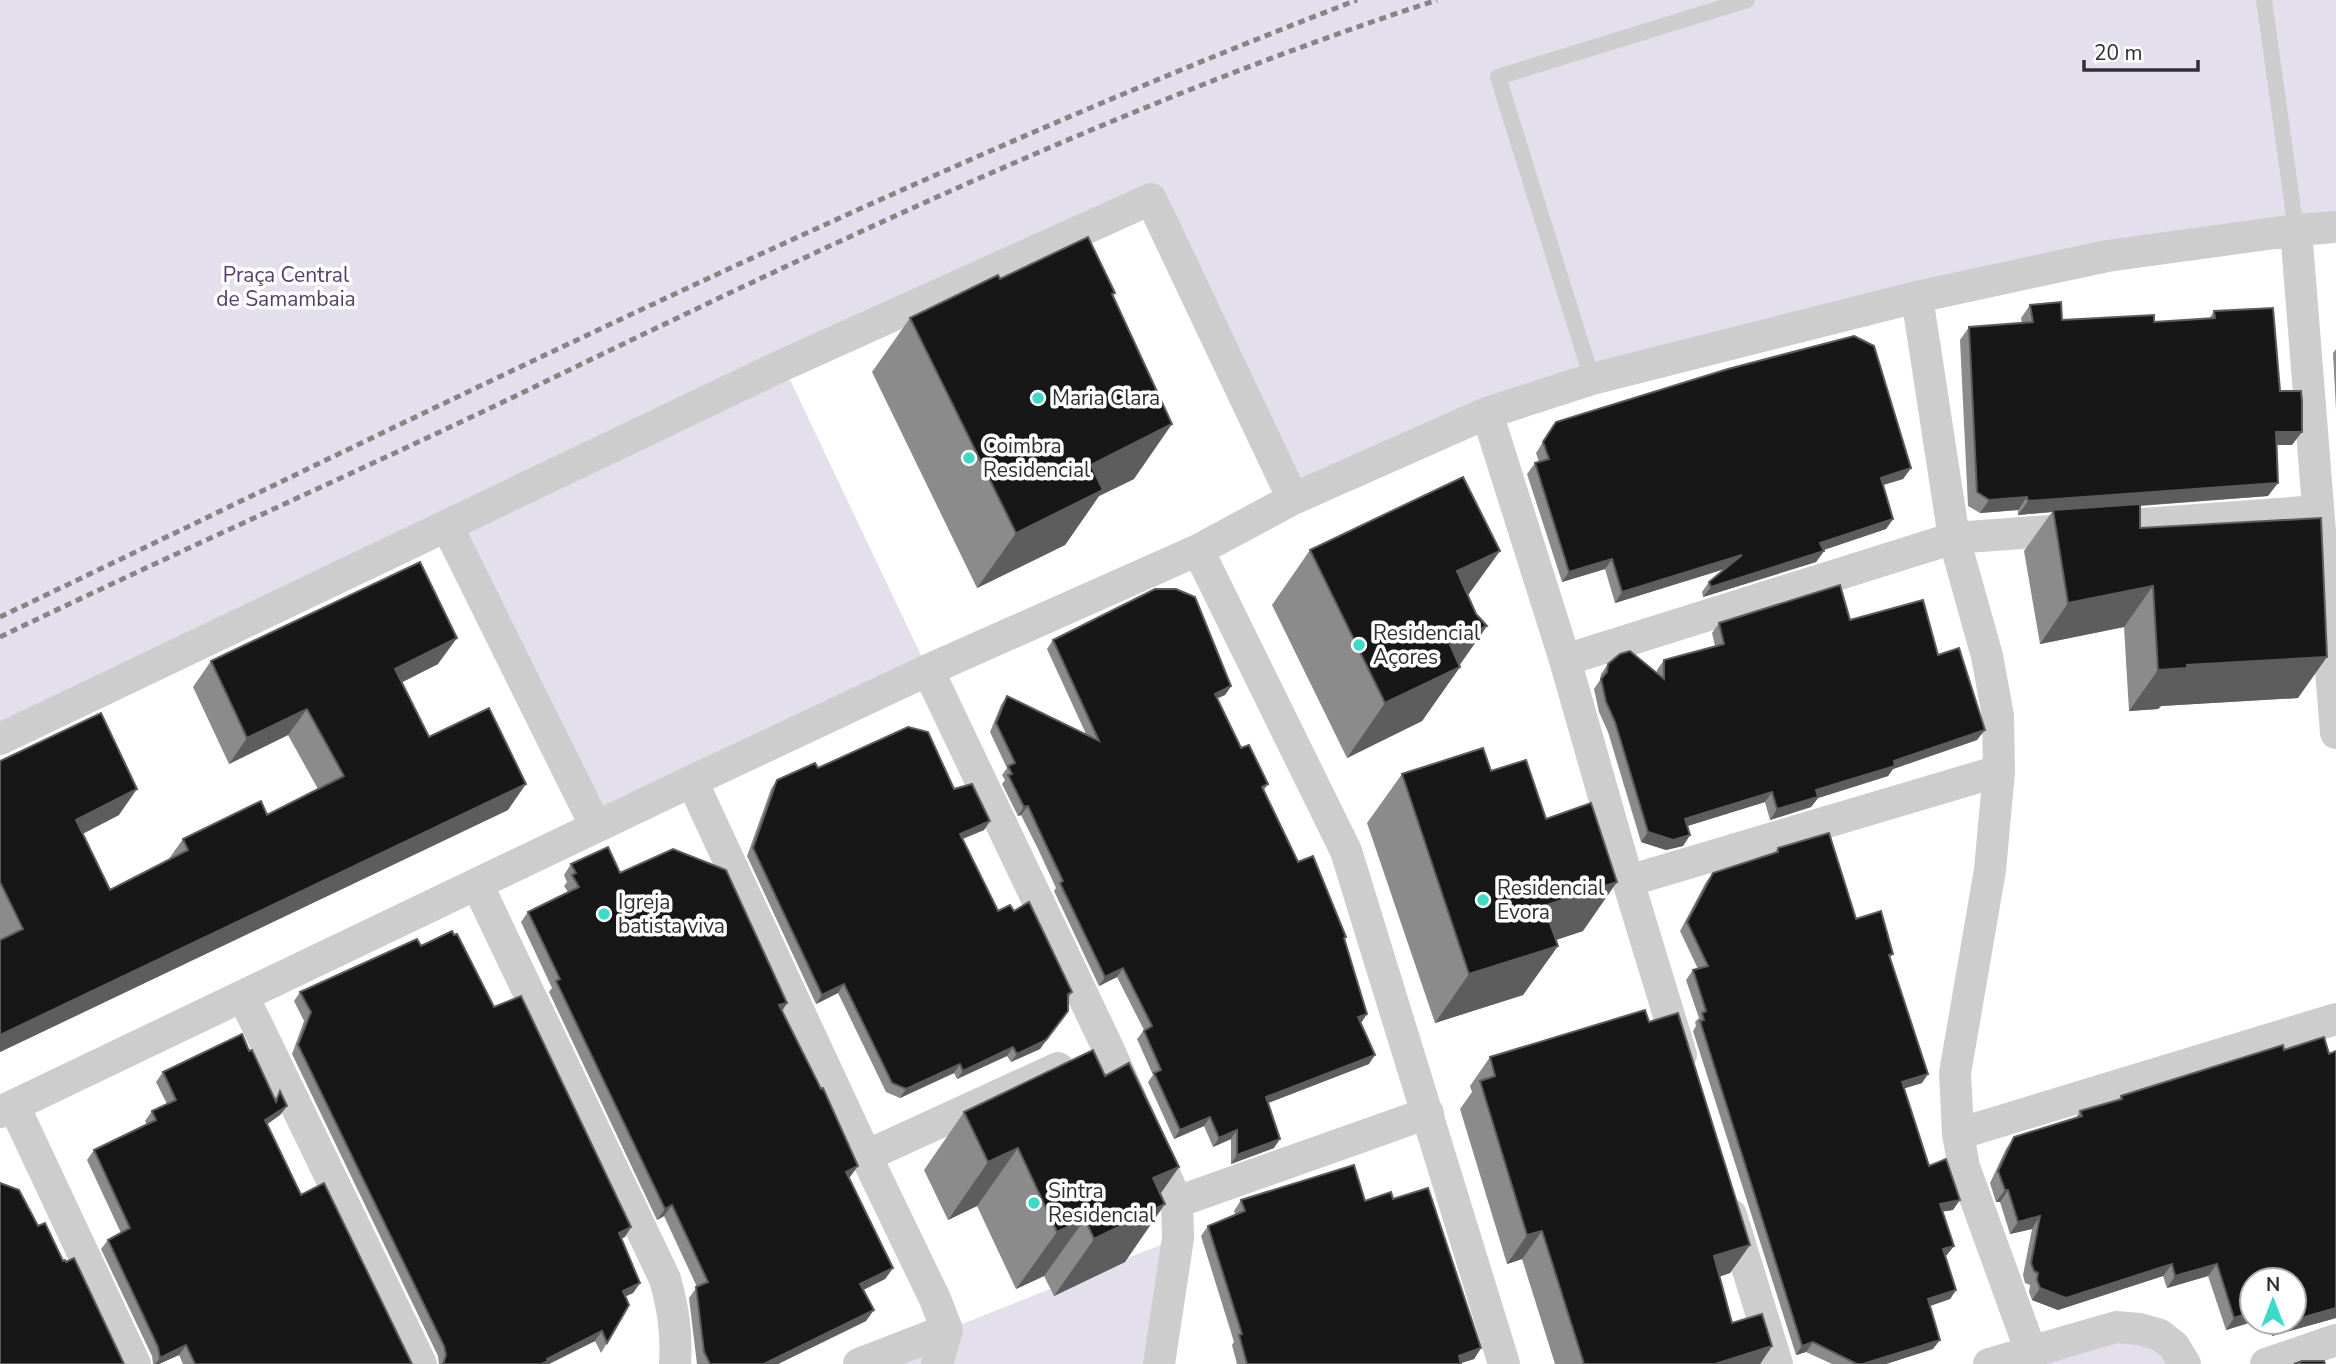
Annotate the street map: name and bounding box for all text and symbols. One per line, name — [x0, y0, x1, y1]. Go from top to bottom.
scale bar — [2084, 28, 2198, 72]
text: 20 m — [2094, 39, 2143, 67]
park label: Praça Central de Samambaia — [216, 261, 356, 313]
place label: Maria Clara — [1052, 384, 1160, 412]
marker: Maria Clara — [1030, 390, 1046, 406]
place label: Coimbra Residencial — [983, 432, 1091, 484]
marker: Coimbra Residencial — [961, 450, 977, 466]
place label: Residencial Açores — [1373, 619, 1481, 671]
marker: Residencial Açores — [1351, 637, 1367, 653]
place label: Residencial Evora — [1497, 874, 1605, 926]
place label: Igreja batista viva — [618, 888, 725, 940]
marker: Residencial Evora — [1475, 892, 1491, 908]
marker: Igreja batista viva — [596, 906, 612, 922]
place label: Sintra Residencial — [1048, 1177, 1156, 1229]
marker: Sintra Residencial — [1026, 1195, 1042, 1211]
north arrow — [2238, 1266, 2308, 1336]
text: N — [2266, 1272, 2280, 1298]

